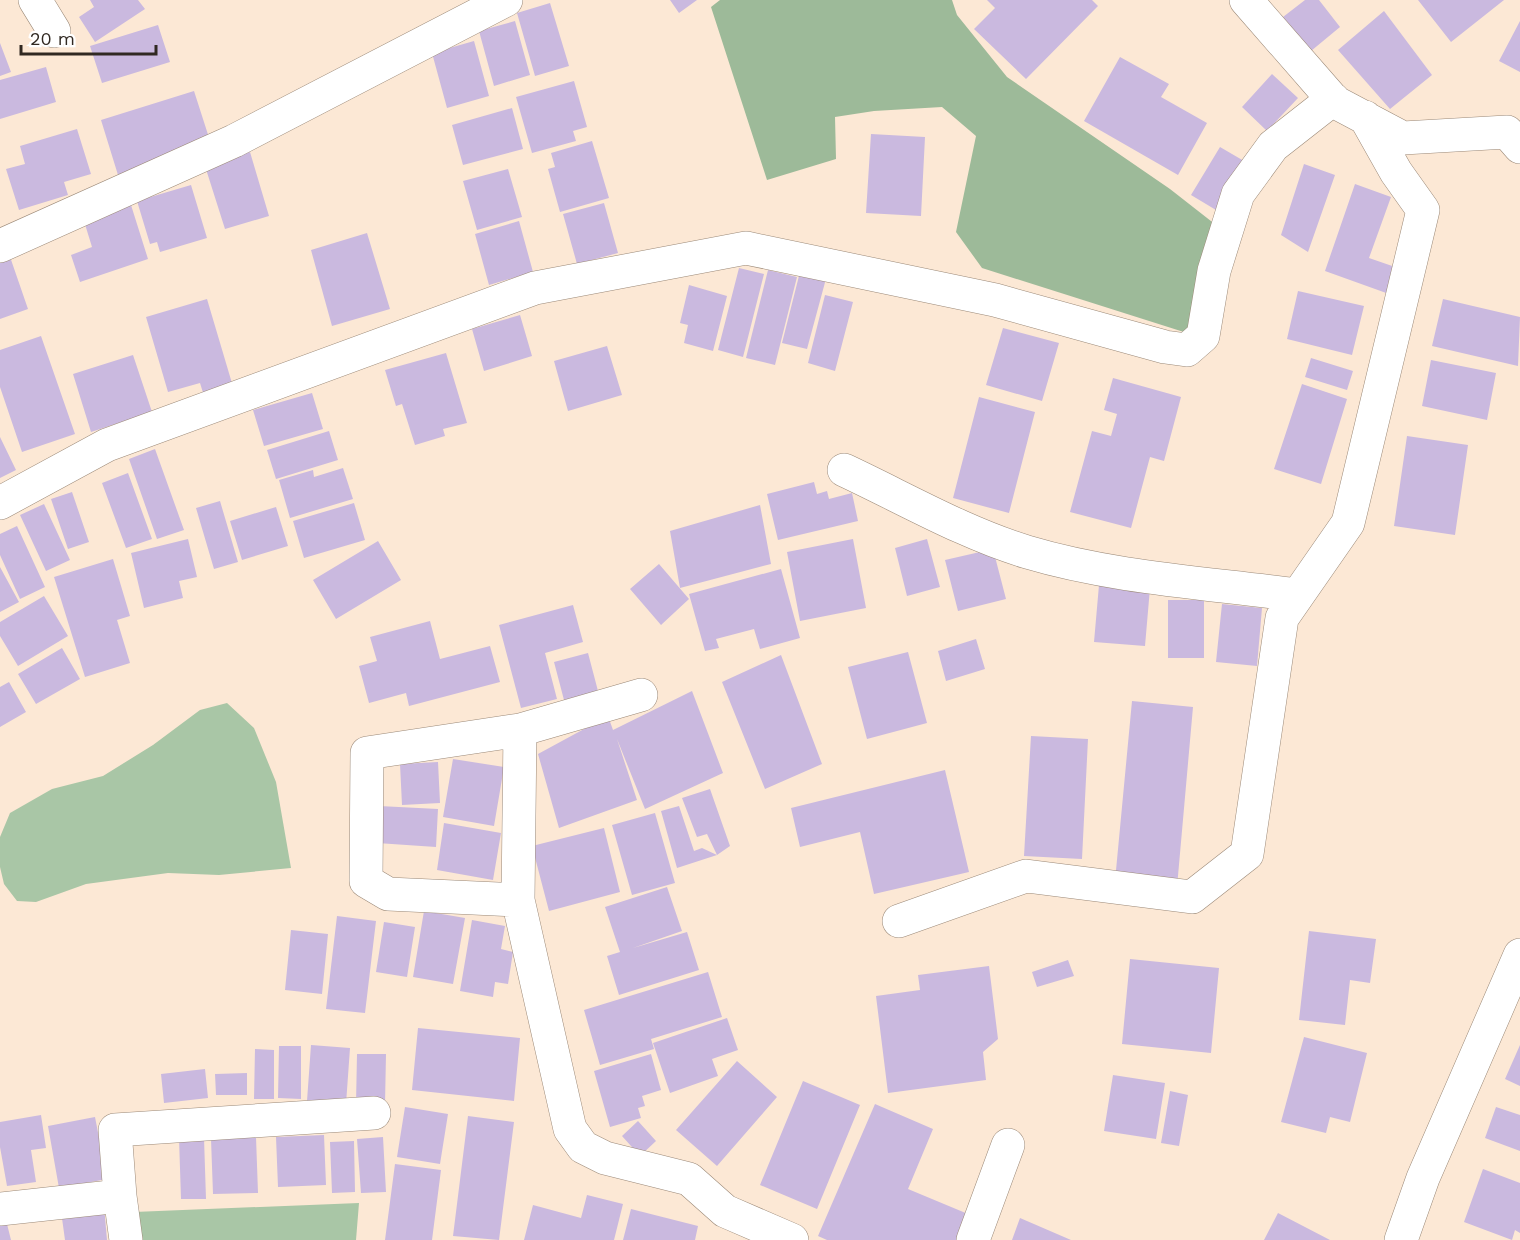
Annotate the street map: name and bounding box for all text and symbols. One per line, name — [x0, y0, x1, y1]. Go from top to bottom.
scale bar — [21, 18, 156, 56]
text: 20 m — [30, 28, 75, 49]

